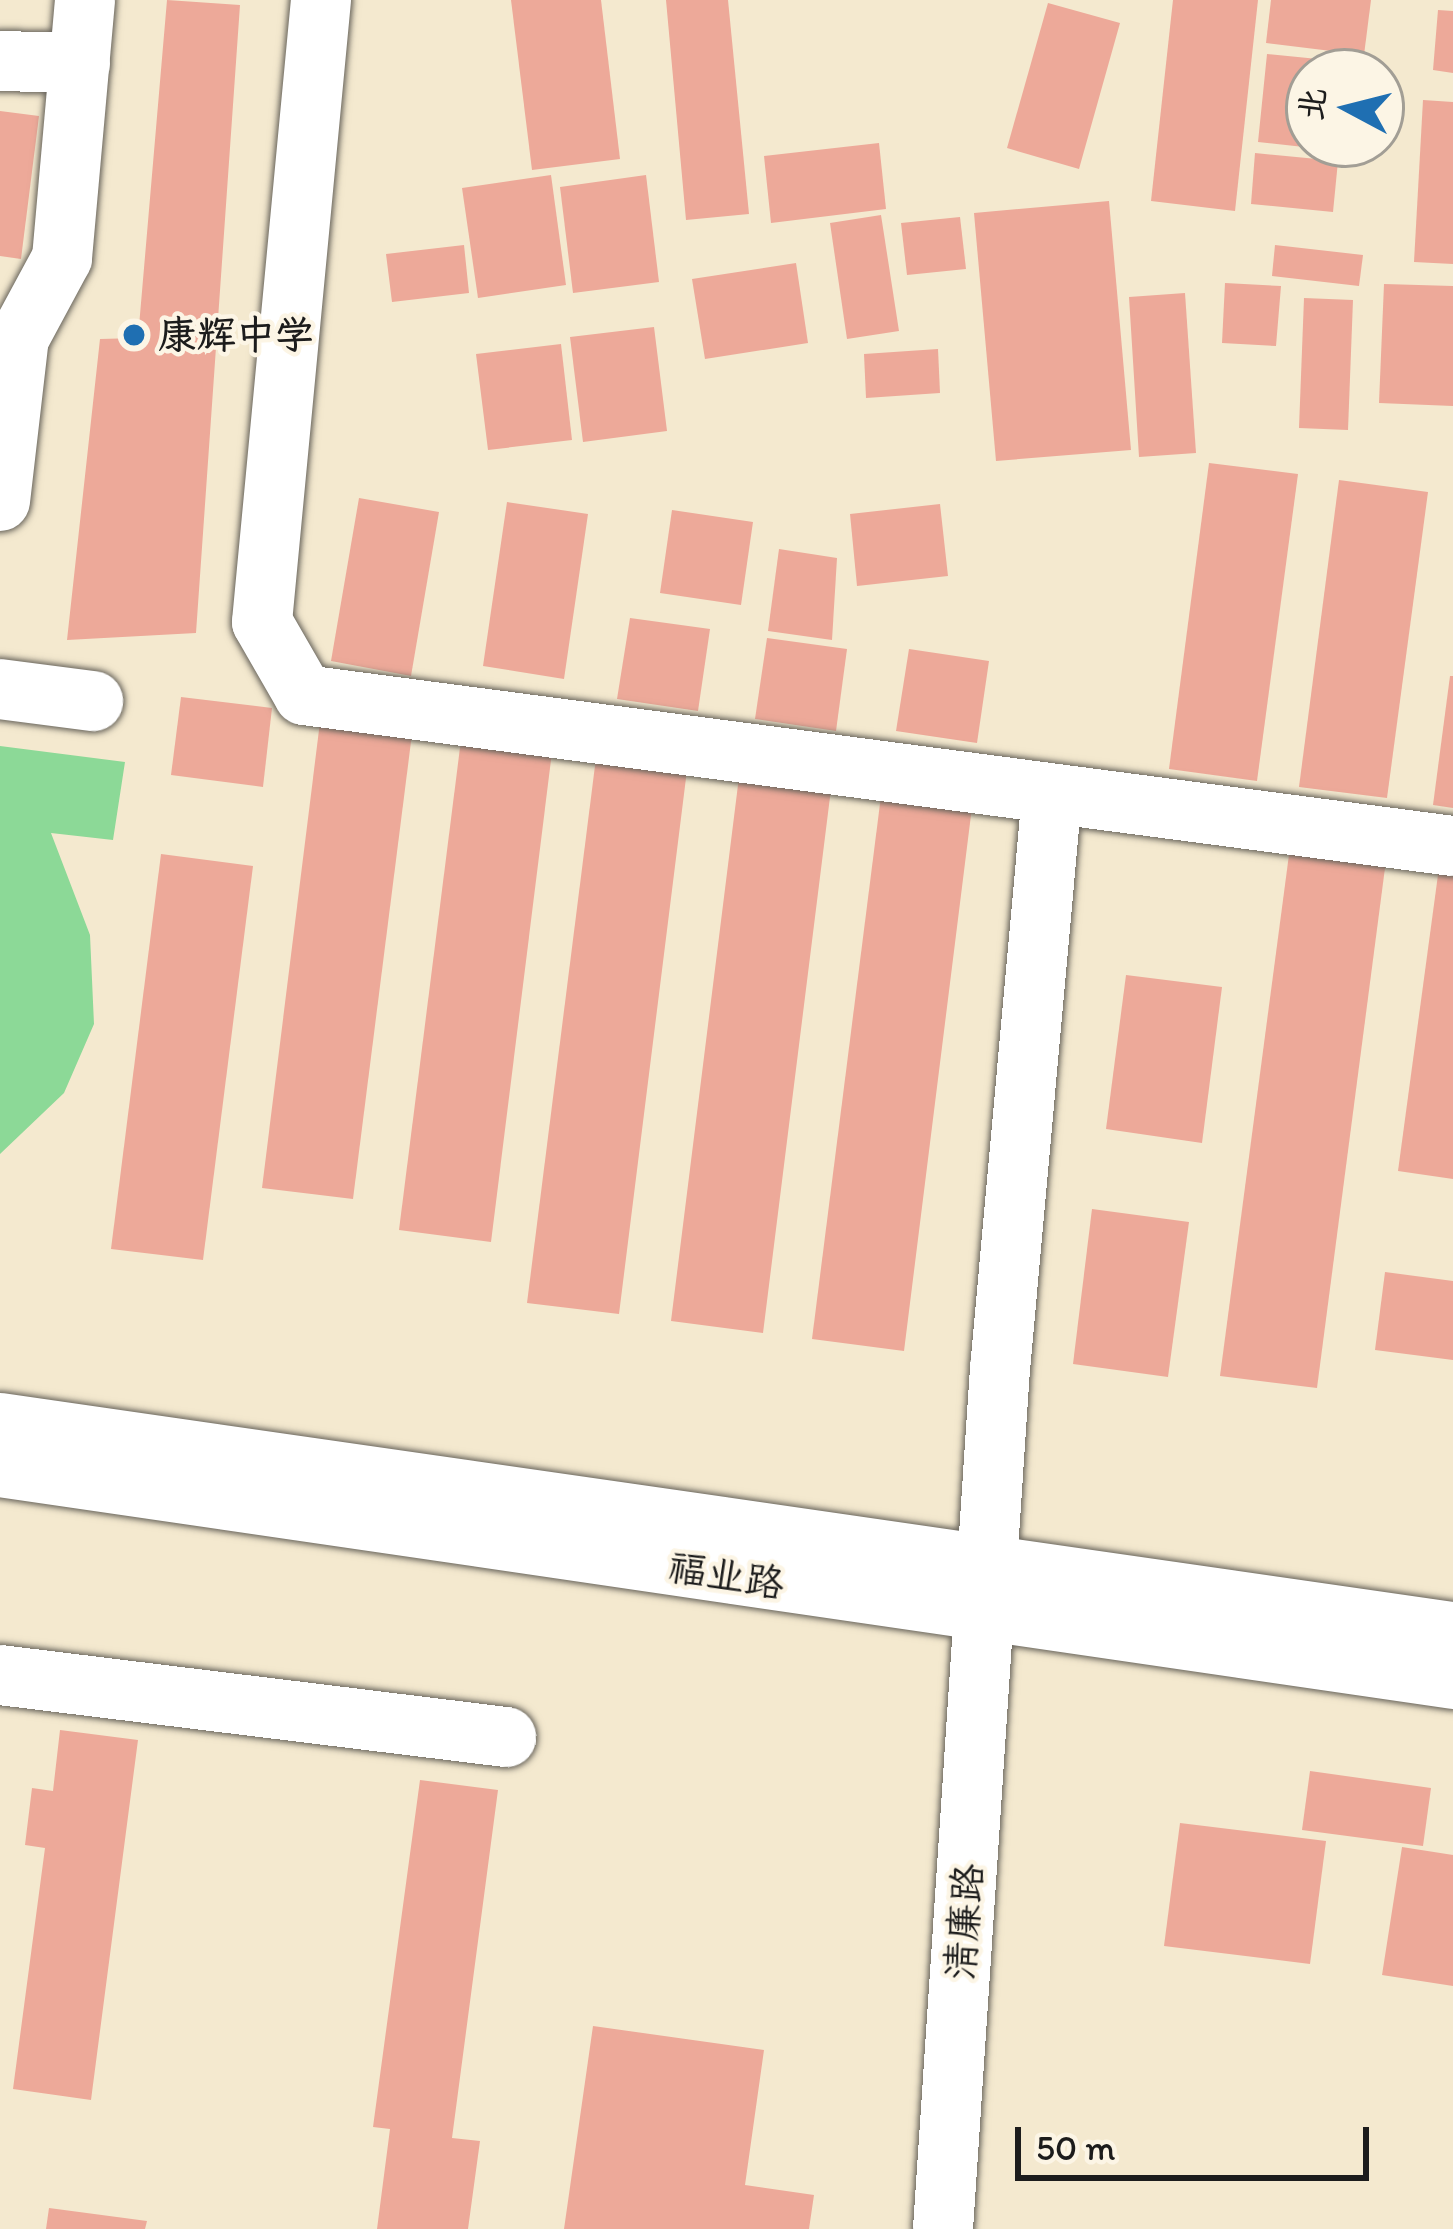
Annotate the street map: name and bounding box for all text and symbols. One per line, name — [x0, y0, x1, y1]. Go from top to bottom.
north arrow — [1285, 48, 1405, 168]
text: 北 — [1290, 85, 1333, 123]
place label: 康辉中学 — [158, 312, 314, 358]
marker: 康辉中学 — [121, 322, 147, 348]
street label: 福业路 — [665, 1544, 787, 1608]
street label: 清廉路 — [938, 1862, 992, 1982]
scale bar — [1021, 2103, 1375, 2177]
text: 50 m — [1036, 2126, 1115, 2169]

